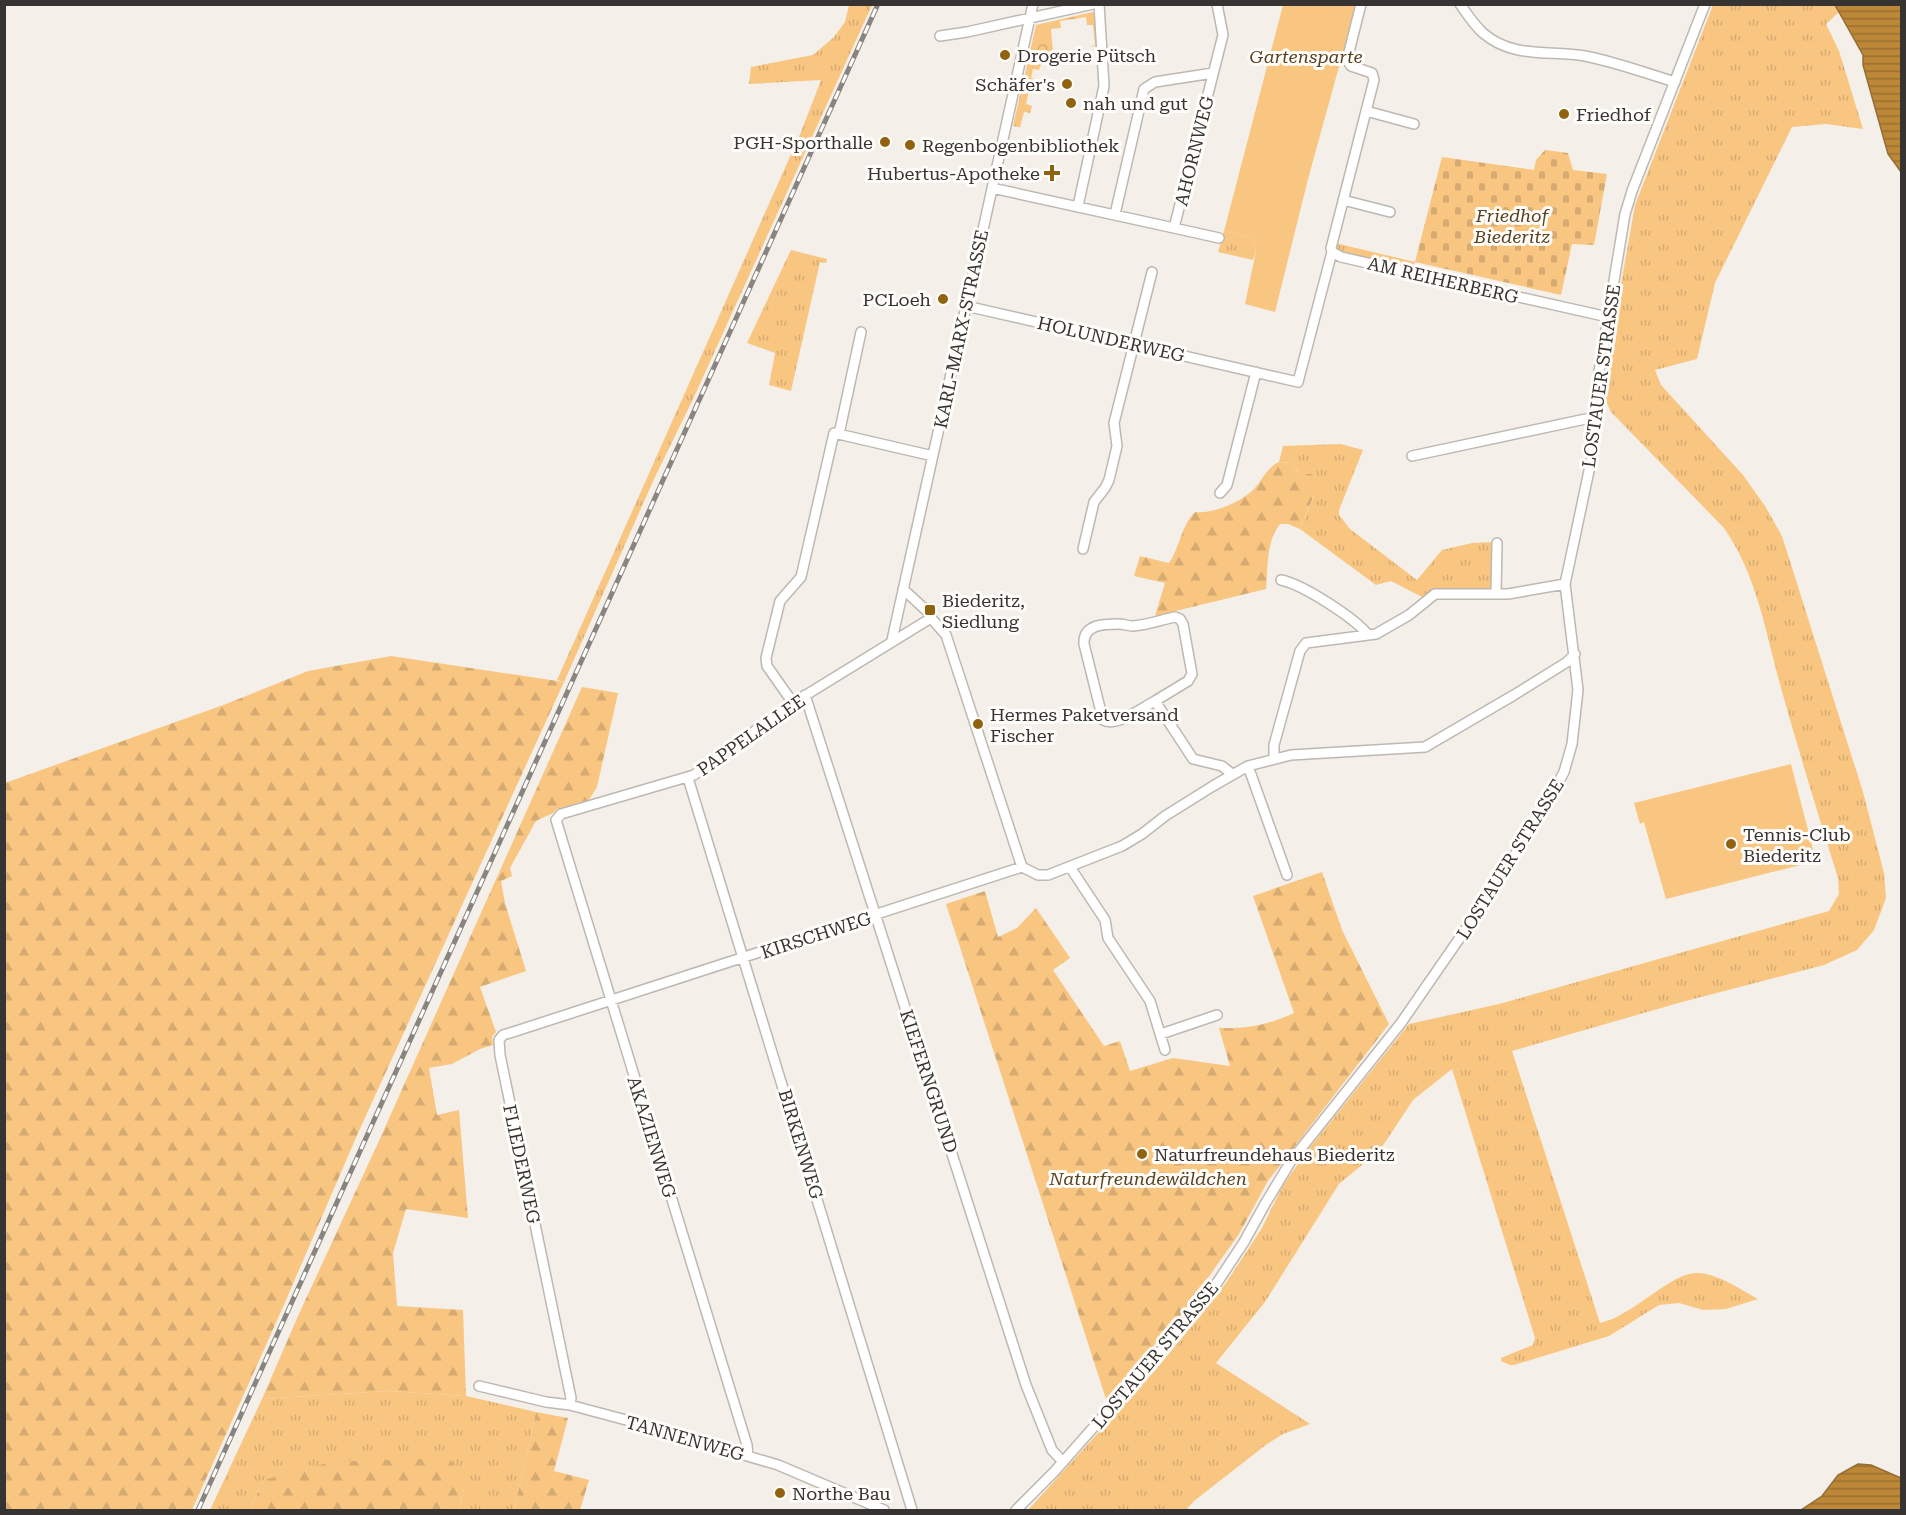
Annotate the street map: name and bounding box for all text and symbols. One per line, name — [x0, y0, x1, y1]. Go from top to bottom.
place label: Drogerie Pütsch — [1017, 45, 1157, 66]
park label: Gartensparte — [1249, 46, 1363, 67]
marker: Drogerie Pütsch — [998, 48, 1012, 62]
place label: Schäfer's — [975, 74, 1055, 95]
marker: Schäfer's — [1060, 77, 1074, 91]
place label: nah und gut — [1083, 93, 1188, 114]
street label: AHORNWEG — [1170, 94, 1218, 208]
marker: nah und gut — [1064, 96, 1078, 110]
place label: Friedhof — [1576, 104, 1652, 125]
marker: Friedhof — [1557, 107, 1571, 121]
place label: PGH-Sporthalle — [733, 132, 873, 153]
marker: PGH-Sporthalle — [878, 135, 892, 149]
place label: Regenbogenbibliothek — [922, 135, 1119, 156]
marker: Regenbogenbibliothek — [903, 138, 917, 152]
place label: Hubertus-Apotheke — [867, 163, 1040, 184]
marker: Hubertus-Apotheke — [1045, 166, 1059, 180]
park label: Friedhof Biederitz — [1473, 205, 1550, 247]
street label: KARL-MARX-STRASSE — [930, 228, 992, 430]
street label: AM REIHERBERG — [1366, 252, 1520, 308]
street label: LOSTAUER STRASSE — [1578, 283, 1624, 469]
place label: PCLoeh — [862, 289, 931, 310]
marker: PCLoeh — [936, 292, 950, 306]
street label: HOLUNDERWEG — [1035, 312, 1187, 366]
place label: Biederitz, Siedlung — [942, 590, 1025, 632]
marker: Biederitz, Siedlung — [923, 603, 937, 617]
street label: PAPPELALLEE — [693, 690, 809, 780]
place label: Hermes Paketversand Fischer — [990, 704, 1179, 746]
marker: Hermes Paketversand Fischer — [971, 717, 985, 731]
street label: LOSTAUER STRASSE — [1452, 775, 1568, 943]
place label: Tennis-Club Biederitz — [1743, 824, 1851, 866]
marker: Tennis-Club Biederitz — [1724, 837, 1738, 851]
street label: KIRSCHWEG — [758, 907, 874, 963]
street label: KIEFERNGRUND — [896, 1007, 962, 1155]
street label: AKAZIENWEG — [624, 1074, 680, 1200]
street label: BIRKENWEG — [774, 1086, 828, 1202]
street label: FLIEDERWEG — [499, 1102, 545, 1226]
place label: Naturfreundehaus Biederitz — [1154, 1144, 1395, 1165]
marker: Naturfreundehaus Biederitz — [1135, 1147, 1149, 1161]
park label: Naturfreundewäldchen — [1048, 1168, 1247, 1189]
street label: LOSTAUER STRASSE — [1087, 1277, 1223, 1433]
street label: TANNENWEG — [623, 1411, 747, 1465]
place label: Northe Bau — [792, 1483, 891, 1504]
marker: Northe Bau — [773, 1486, 787, 1500]

